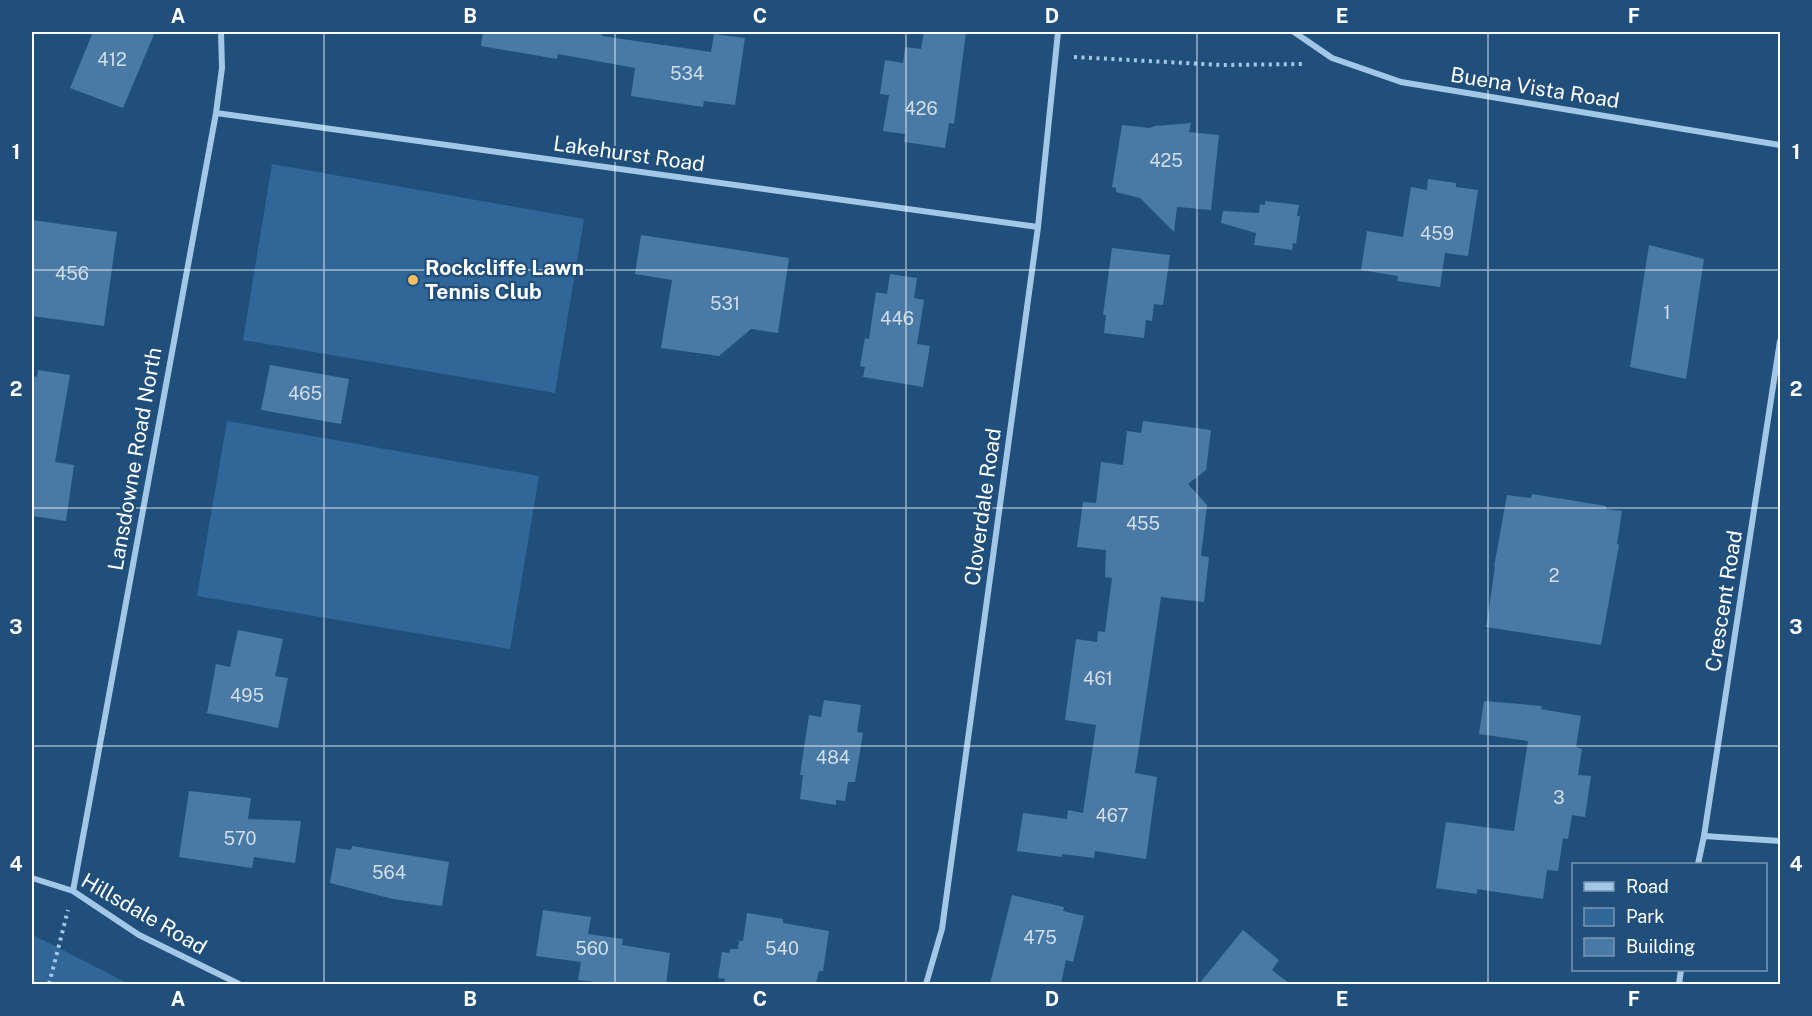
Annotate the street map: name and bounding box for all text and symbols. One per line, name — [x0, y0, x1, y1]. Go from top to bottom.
text: A — [171, 4, 185, 28]
text: B — [463, 4, 477, 28]
text: C — [753, 4, 767, 28]
text: D — [1045, 4, 1059, 28]
text: E — [1336, 4, 1348, 28]
text: F — [1628, 4, 1640, 28]
house number: 412 — [97, 49, 127, 70]
street label: Buena Vista Road — [1449, 62, 1621, 113]
house number: 534 — [670, 63, 704, 84]
house number: 426 — [904, 98, 938, 119]
street label: Lakehurst Road — [552, 131, 706, 176]
text: 1 — [12, 140, 20, 164]
text: 1 — [1792, 140, 1800, 164]
house number: 425 — [1149, 150, 1183, 171]
house number: 459 — [1420, 223, 1454, 244]
place label: Rockcliffe Lawn Tennis Club — [425, 255, 584, 304]
house number: 456 — [55, 263, 89, 284]
marker: Rockcliffe Lawn Tennis Club — [406, 273, 420, 287]
house number: 531 — [710, 293, 740, 314]
house number: 1 — [1663, 302, 1671, 323]
house number: 446 — [880, 308, 914, 329]
street label: Lansdowne Road North — [103, 345, 166, 572]
text: 2 — [10, 377, 22, 401]
text: 2 — [1790, 377, 1802, 401]
house number: 465 — [288, 383, 322, 404]
street label: Cloverdale Road — [959, 427, 1006, 587]
house number: 455 — [1126, 513, 1160, 534]
street label: Crescent Road — [1700, 528, 1747, 673]
house number: 2 — [1549, 565, 1559, 586]
text: 3 — [9, 615, 23, 639]
text: 3 — [1789, 615, 1803, 639]
house number: 461 — [1083, 668, 1113, 689]
house number: 495 — [230, 685, 264, 706]
house number: 484 — [816, 747, 850, 768]
house number: 3 — [1553, 787, 1565, 808]
house number: 467 — [1096, 805, 1129, 826]
house number: 570 — [224, 828, 257, 849]
text: 4 — [9, 852, 23, 876]
text: 4 — [1789, 852, 1803, 876]
house number: 564 — [372, 862, 406, 883]
legend — [1572, 863, 1767, 971]
street label: Hillsdale Road — [77, 868, 211, 960]
text: Road — [1626, 876, 1669, 897]
text: Park — [1626, 906, 1664, 927]
house number: 475 — [1023, 927, 1057, 948]
text: Building — [1626, 936, 1695, 957]
house number: 560 — [575, 938, 609, 959]
house number: 540 — [765, 938, 799, 959]
text: A — [171, 987, 185, 1011]
text: B — [463, 987, 477, 1011]
text: C — [753, 987, 767, 1011]
text: D — [1045, 987, 1059, 1011]
text: E — [1336, 987, 1348, 1011]
text: F — [1628, 987, 1640, 1011]

